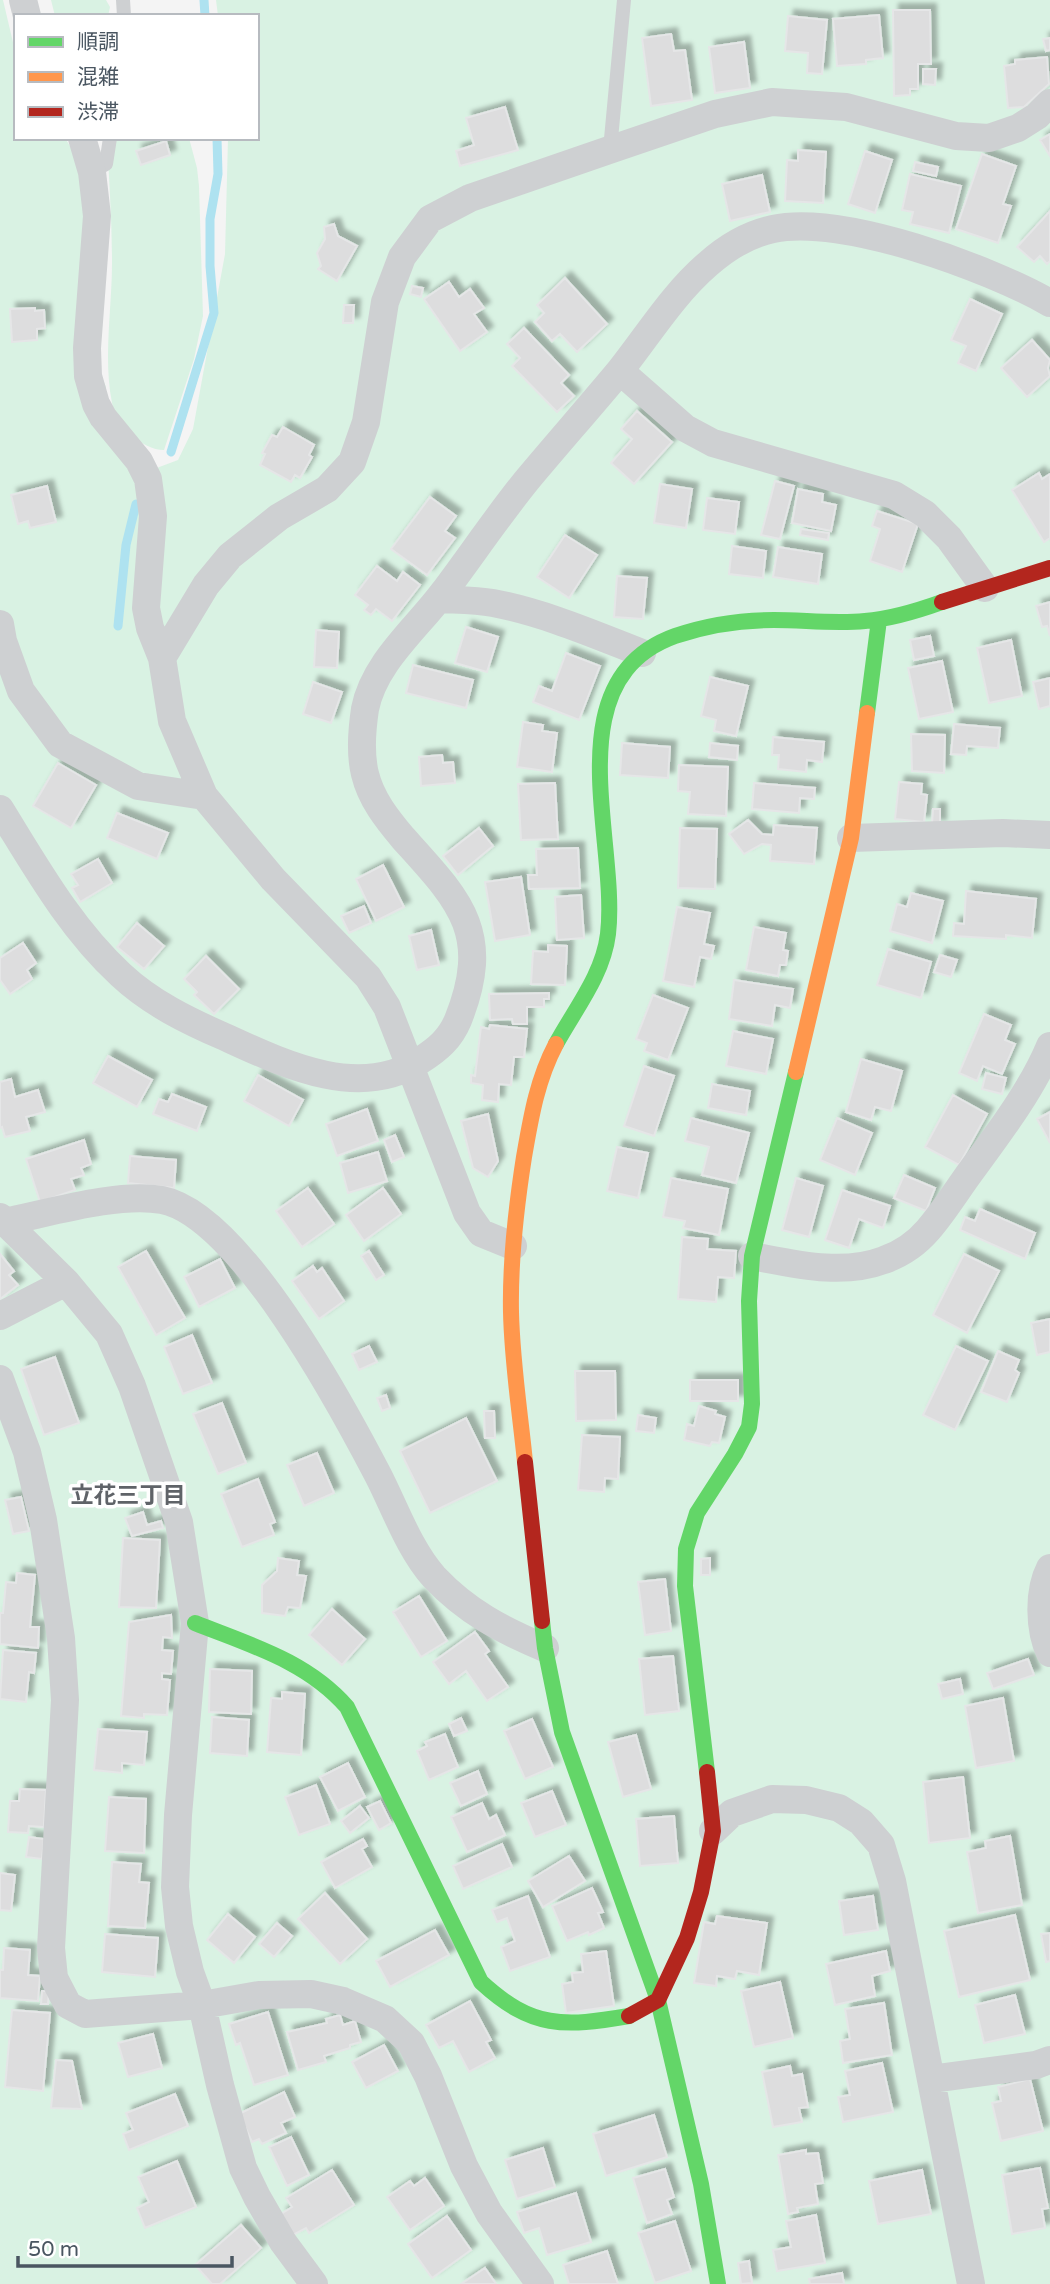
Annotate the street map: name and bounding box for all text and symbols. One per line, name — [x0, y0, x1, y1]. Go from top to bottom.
legend — [14, 14, 259, 140]
text: 順調 — [77, 30, 119, 55]
text: 混雑 — [77, 65, 119, 90]
text: 渋滞 — [77, 100, 119, 125]
district label: 立花三丁目 — [71, 1482, 186, 1510]
scale bar — [18, 2224, 231, 2268]
text: 50 m — [28, 2237, 79, 2262]

